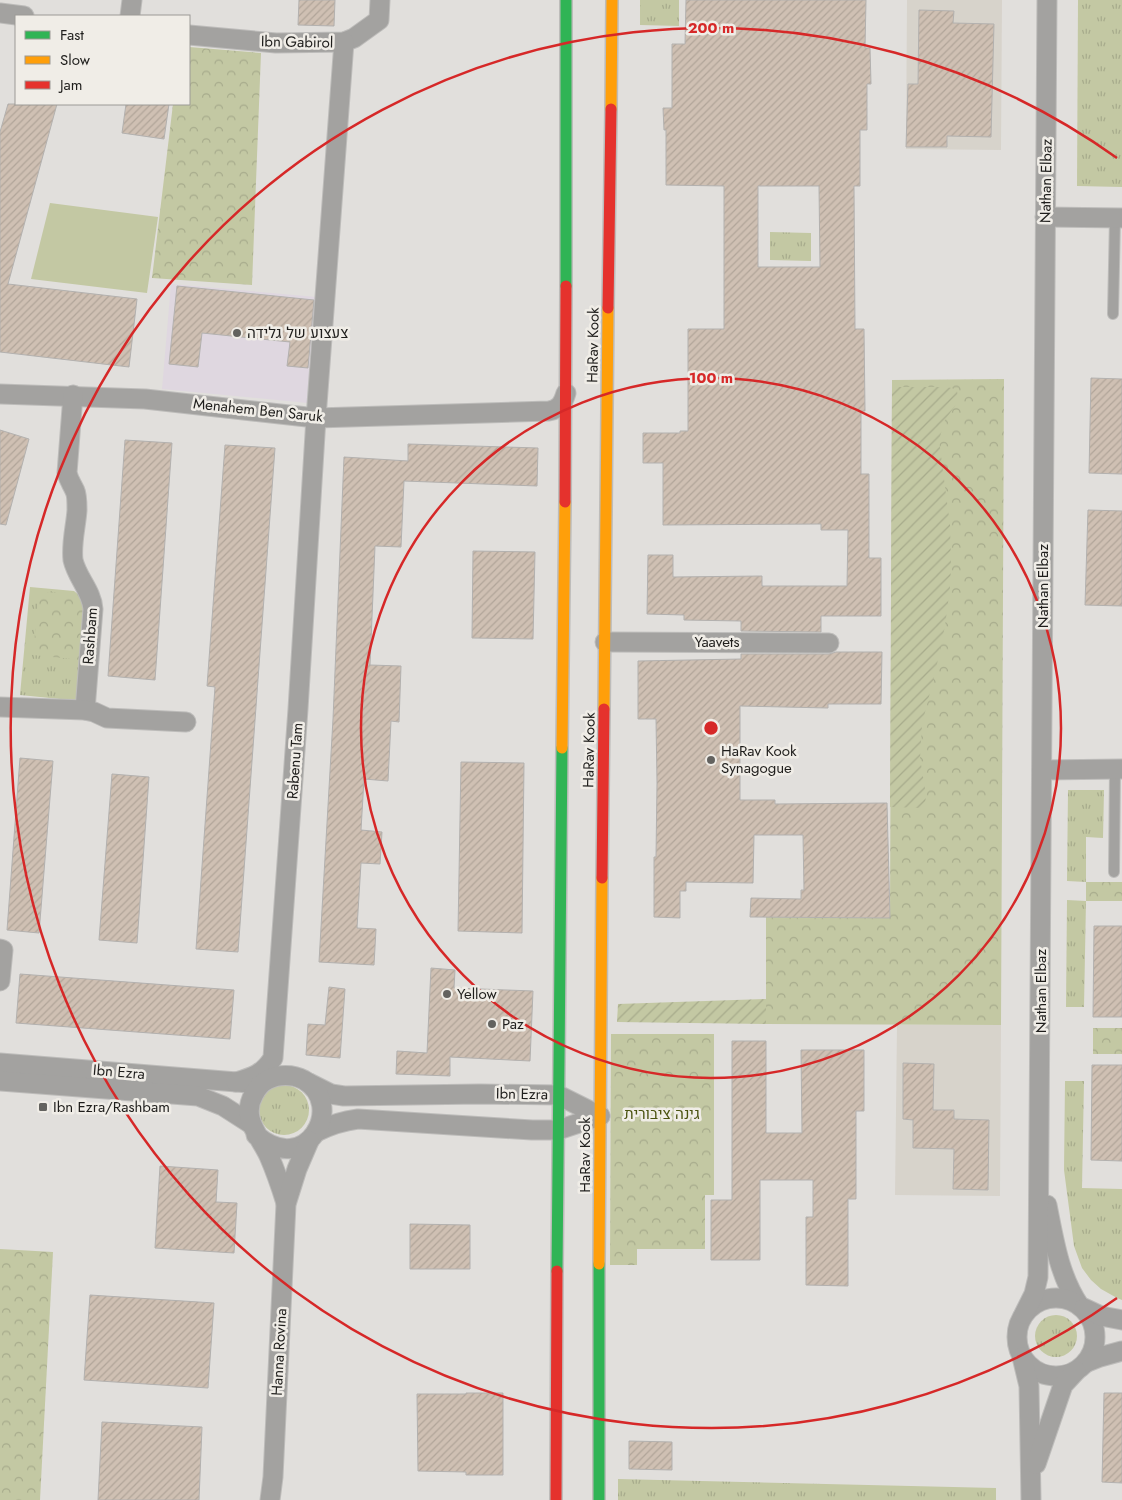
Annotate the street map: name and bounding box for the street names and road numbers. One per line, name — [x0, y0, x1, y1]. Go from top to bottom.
street label: Ibn Gabirol — [261, 30, 333, 54]
street label: Nathan Elbaz — [1034, 139, 1058, 223]
street label: HaRav Kook — [581, 307, 605, 383]
street label: Menahem Ben Saruk — [192, 392, 324, 428]
street label: Nathan Elbaz — [1032, 544, 1054, 628]
street label: Rashbam — [77, 607, 103, 665]
street label: Yaavets — [694, 631, 740, 653]
street label: HaRav Kook — [577, 712, 601, 788]
street label: Rabenu Tam — [281, 722, 309, 800]
street label: Nathan Elbaz — [1030, 949, 1052, 1033]
street label: Ibn Ezra — [92, 1059, 146, 1085]
street label: Ibn Ezra — [496, 1083, 548, 1105]
street label: HaRav Kook — [574, 1117, 596, 1193]
street label: Hanna Rovina — [266, 1308, 292, 1396]

